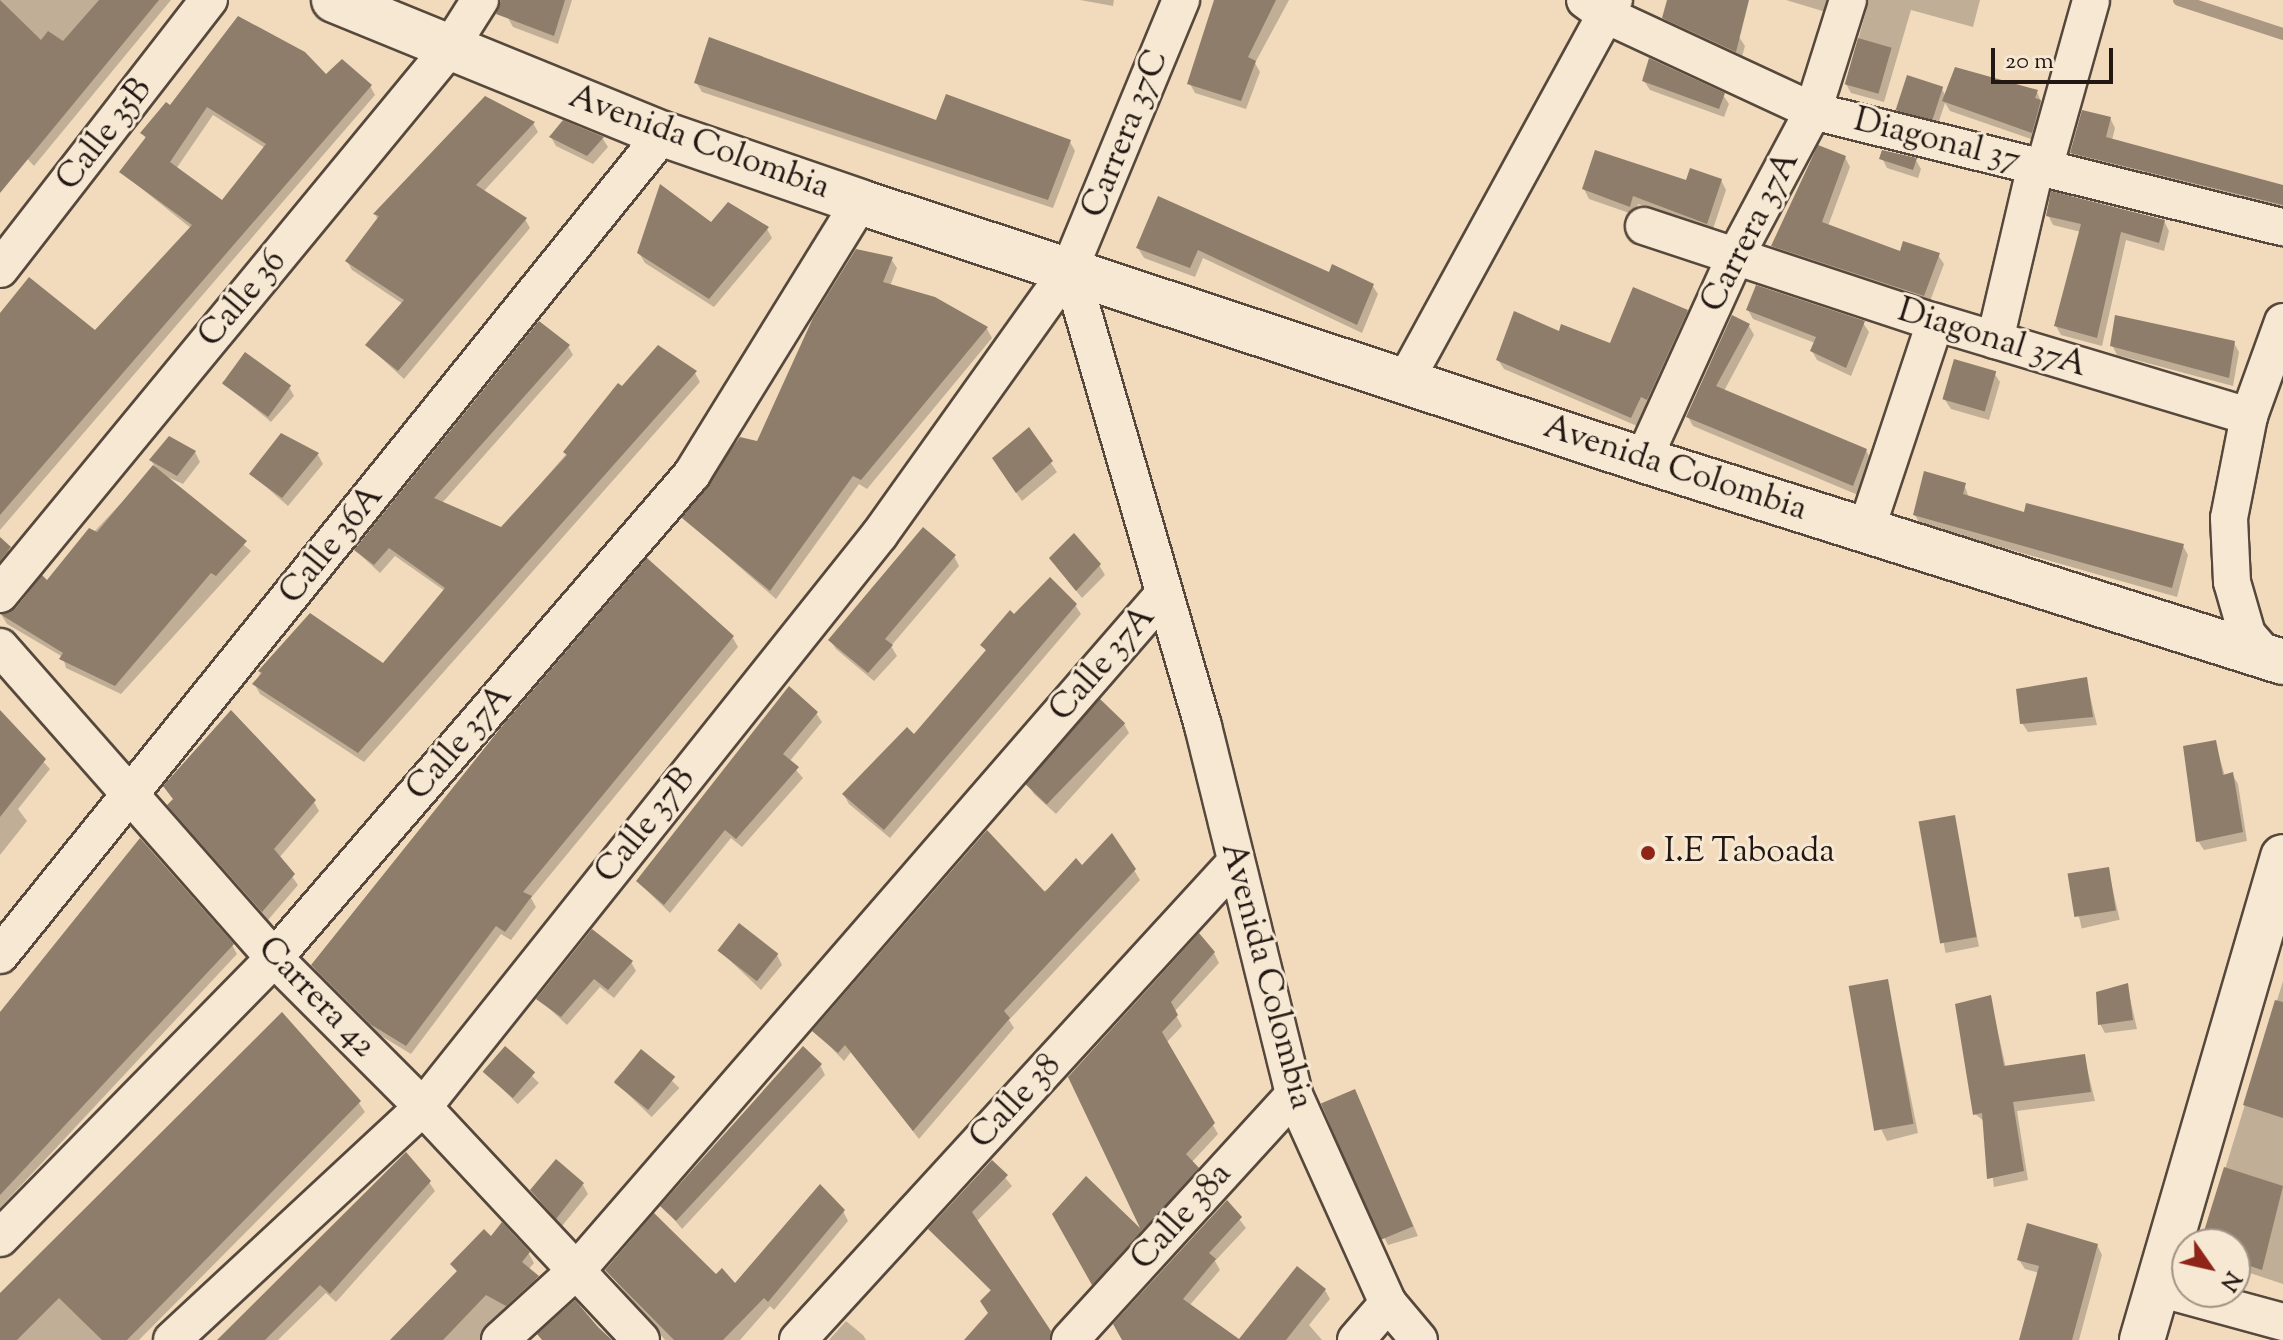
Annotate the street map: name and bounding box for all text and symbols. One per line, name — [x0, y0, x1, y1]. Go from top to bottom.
scale bar — [1995, 32, 2117, 82]
street label: Carrera 37C — [1074, 44, 1178, 224]
text: 20 m — [2005, 45, 2054, 79]
street label: Calle 35B — [49, 71, 161, 199]
street label: Avenida Colombia — [563, 77, 835, 209]
street label: Diagonal 37 — [1850, 101, 2024, 181]
street label: Carrera 37A — [1693, 145, 1809, 319]
street label: Calle 36 — [191, 242, 295, 356]
street label: Diagonal 37A — [1893, 291, 2091, 387]
street label: Avenida Colombia — [1538, 407, 1812, 531]
street label: Calle 36A — [272, 477, 392, 613]
street label: Calle 37A — [1042, 598, 1164, 730]
street label: Calle 37A — [399, 677, 521, 809]
street label: Calle 37B — [587, 760, 705, 892]
place label: I.E Taboada — [1664, 833, 1835, 873]
street label: Avenida Colombia — [1211, 838, 1321, 1114]
marker: I.E Taboada — [1639, 844, 1657, 862]
street label: Carrera 42 — [248, 929, 384, 1067]
street label: Calle 38 — [962, 1046, 1070, 1158]
street label: Calle 38a — [1123, 1155, 1241, 1279]
north arrow — [2171, 1228, 2251, 1308]
text: N — [2211, 1264, 2247, 1297]

